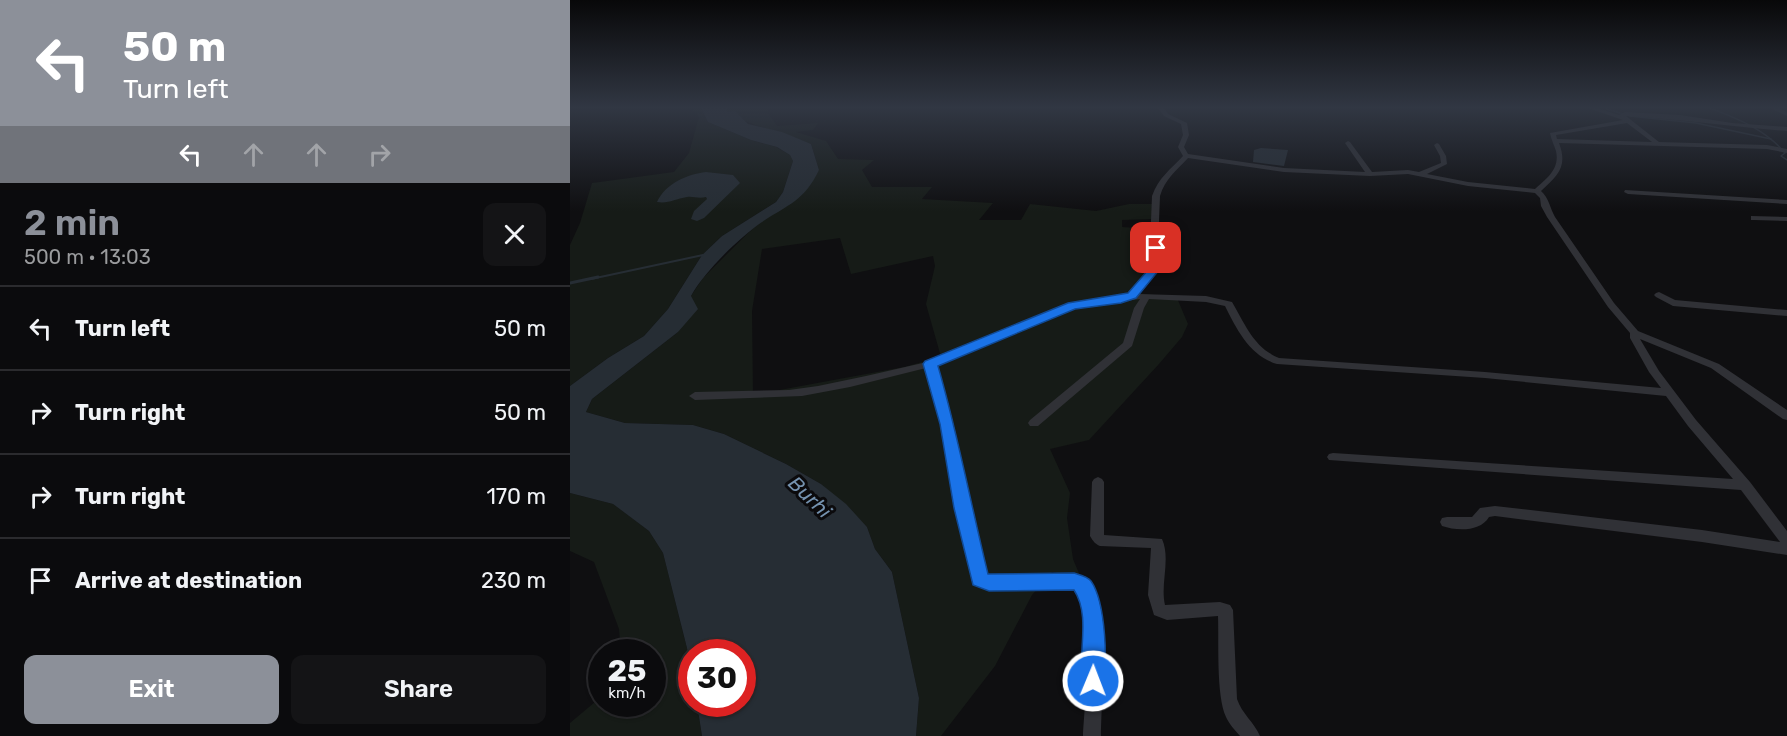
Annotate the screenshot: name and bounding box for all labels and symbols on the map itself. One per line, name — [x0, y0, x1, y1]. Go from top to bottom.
pin — [1130, 222, 1181, 273]
water label: Burhi — [784, 471, 837, 524]
speed limit sign: 30 — [678, 639, 756, 717]
position arrow — [1061, 649, 1125, 713]

